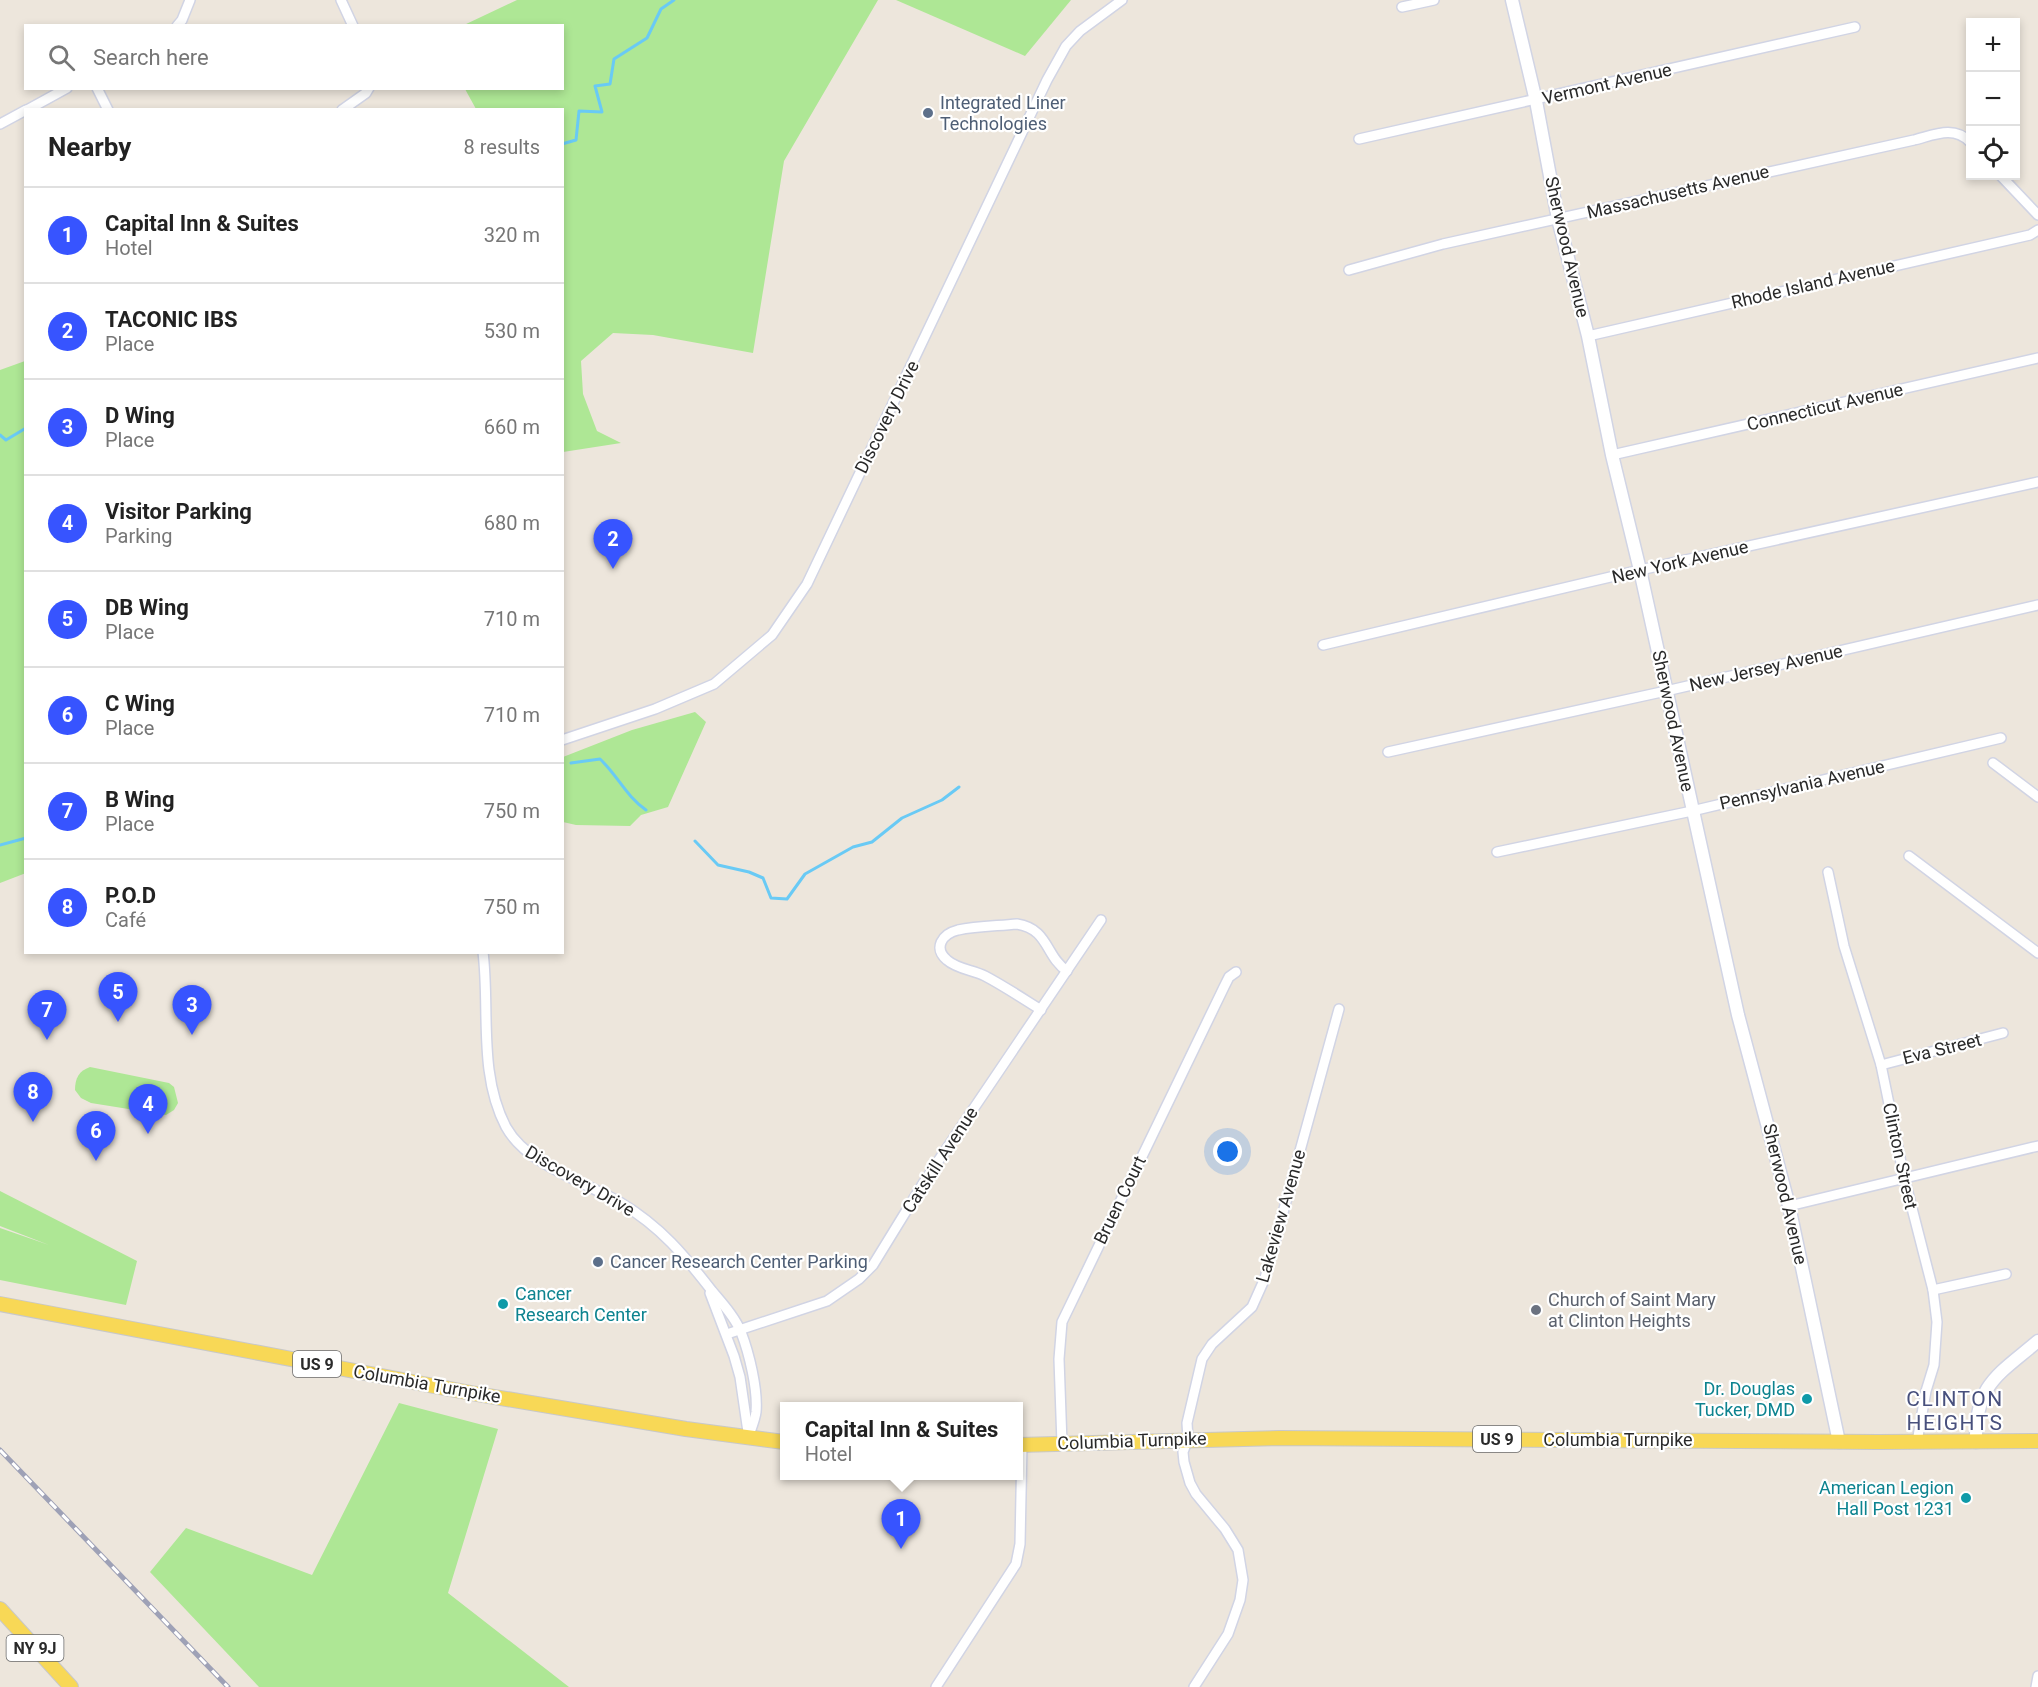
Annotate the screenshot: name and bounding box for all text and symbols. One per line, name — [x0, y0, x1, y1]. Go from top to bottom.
map controls — [1966, 18, 2020, 180]
button: + — [1966, 18, 2020, 72]
search box — [24, 24, 564, 90]
icon: search — [45, 41, 78, 74]
text: Search here — [93, 45, 209, 70]
street label: Vermont Avenue — [1540, 58, 1674, 109]
button: − — [1966, 72, 2020, 126]
place label: Integrated Liner Technologies — [940, 92, 1066, 134]
marker: Integrated Liner Technologies — [921, 106, 935, 120]
button: locate — [1966, 126, 2020, 180]
text: Nearby — [48, 132, 131, 162]
text: 8 results — [464, 135, 540, 159]
street label: Massachusetts Avenue — [1585, 160, 1771, 223]
street label: Sherwood Avenue — [1541, 174, 1594, 319]
text: Capital Inn & Suites — [105, 211, 299, 236]
text: 1 — [62, 223, 73, 247]
text: 320 m — [484, 223, 540, 247]
text: Hotel — [105, 236, 153, 260]
street label: Rhode Island Avenue — [1729, 254, 1897, 313]
text: TACONIC IBS — [105, 307, 237, 332]
text: 2 — [62, 319, 73, 343]
text: 530 m — [484, 319, 540, 343]
text: Place — [105, 332, 154, 356]
street label: Discovery Drive — [850, 357, 923, 477]
street label: Connecticut Avenue — [1745, 378, 1905, 435]
text: D Wing — [105, 403, 175, 428]
text: 3 — [62, 415, 73, 439]
text: 660 m — [484, 415, 540, 439]
text: Place — [105, 428, 154, 452]
text: Visitor Parking — [105, 499, 252, 524]
text: 4 — [62, 511, 73, 535]
text: 680 m — [484, 511, 540, 535]
pin: 2 — [594, 520, 632, 569]
text: Parking — [105, 524, 172, 548]
street label: New York Avenue — [1610, 536, 1750, 587]
text: DB Wing — [105, 595, 189, 620]
text: 5 — [62, 607, 73, 631]
text: 710 m — [484, 607, 540, 631]
text: Place — [105, 620, 154, 644]
street label: New Jersey Avenue — [1687, 640, 1845, 695]
street label: Sherwood Avenue — [1648, 648, 1699, 793]
text: C Wing — [105, 691, 175, 716]
text: 6 — [62, 703, 73, 727]
text: 710 m — [484, 703, 540, 727]
text: Place — [105, 716, 154, 740]
street label: Pennsylvania Avenue — [1717, 755, 1886, 814]
text: B Wing — [105, 787, 174, 812]
text: 7 — [62, 799, 73, 823]
text: 750 m — [484, 799, 540, 823]
text: Place — [105, 812, 154, 836]
text: P.O.D — [105, 883, 156, 908]
text: 8 — [62, 895, 73, 919]
text: 750 m — [484, 895, 540, 919]
text: Café — [105, 908, 146, 932]
pin: 5 — [98, 972, 138, 1022]
pin: 3 — [172, 986, 212, 1035]
pin: 7 — [28, 990, 66, 1040]
street label: Eva Street — [1900, 1029, 1983, 1068]
pin: 8 — [14, 1072, 52, 1122]
pin: 4 — [128, 1084, 168, 1134]
street label: Clinton Street — [1879, 1101, 1922, 1211]
street label: Catskill Avenue — [897, 1103, 982, 1217]
pin: 6 — [76, 1112, 116, 1161]
street label: Sherwood Avenue — [1759, 1121, 1812, 1266]
your location — [1213, 1137, 1242, 1166]
street label: Discovery Drive — [522, 1141, 639, 1220]
street label: Lakeview Avenue — [1251, 1147, 1310, 1285]
street label: Bruen Court — [1089, 1152, 1150, 1247]
place label: Cancer Research Center Parking — [610, 1251, 868, 1272]
marker: Cancer Research Center Parking — [591, 1255, 605, 1269]
place label: Cancer Research Center — [515, 1283, 647, 1325]
place label: Church of Saint Mary at Clinton Heights — [1548, 1289, 1716, 1331]
marker: Cancer Research Center — [496, 1297, 510, 1311]
marker: Church of Saint Mary at Clinton Heights — [1529, 1303, 1543, 1317]
road number: US 9 — [293, 1351, 341, 1377]
street label: Columbia Turnpike — [352, 1360, 502, 1407]
place label: Dr. Douglas Tucker, DMD — [1695, 1378, 1795, 1420]
district label: CLINTON HEIGHTS — [1906, 1387, 2004, 1435]
marker: Dr. Douglas Tucker, DMD — [1800, 1392, 1814, 1406]
popup — [780, 1402, 1023, 1480]
text: Capital Inn & Suites — [805, 1417, 998, 1442]
road number: US 9 — [1473, 1426, 1521, 1452]
street label: Columbia Turnpike — [1057, 1427, 1207, 1454]
street label: Columbia Turnpike — [1543, 1429, 1693, 1450]
text: Hotel — [805, 1442, 852, 1466]
place label: American Legion Hall Post 1231 — [1819, 1477, 1954, 1519]
marker: American Legion Hall Post 1231 — [1959, 1491, 1973, 1505]
pin: 1 — [882, 1500, 920, 1549]
road number: NY 9J — [6, 1635, 63, 1661]

